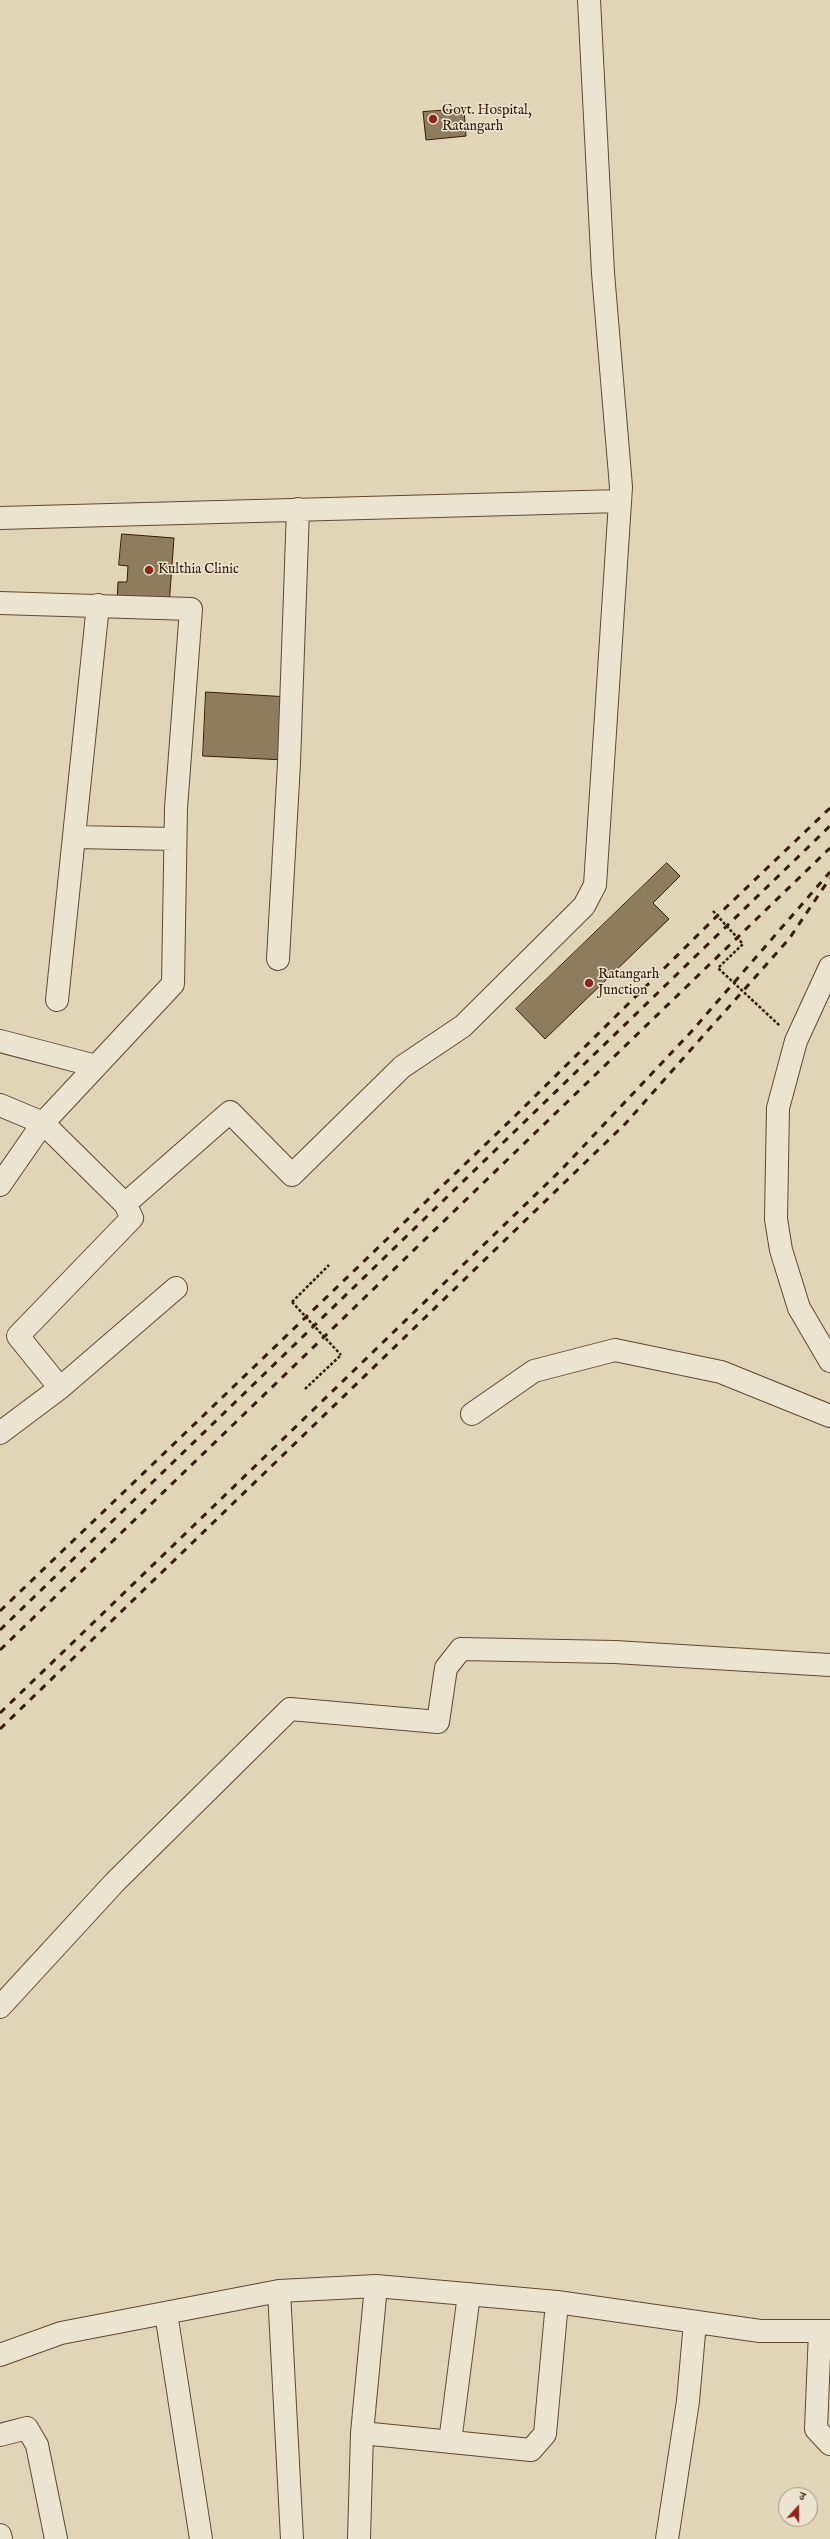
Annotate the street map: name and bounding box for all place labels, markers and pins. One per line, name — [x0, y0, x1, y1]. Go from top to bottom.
place label: Govt. Hospital, Ratangarh — [442, 103, 532, 136]
marker: Govt. Hospital, Ratangarh — [427, 113, 439, 125]
place label: Kulthia Clinic — [158, 562, 239, 578]
marker: Kulthia Clinic — [143, 564, 155, 576]
place label: Ratangarh Junction — [598, 967, 659, 1000]
marker: Ratangarh Junction — [583, 977, 595, 989]

